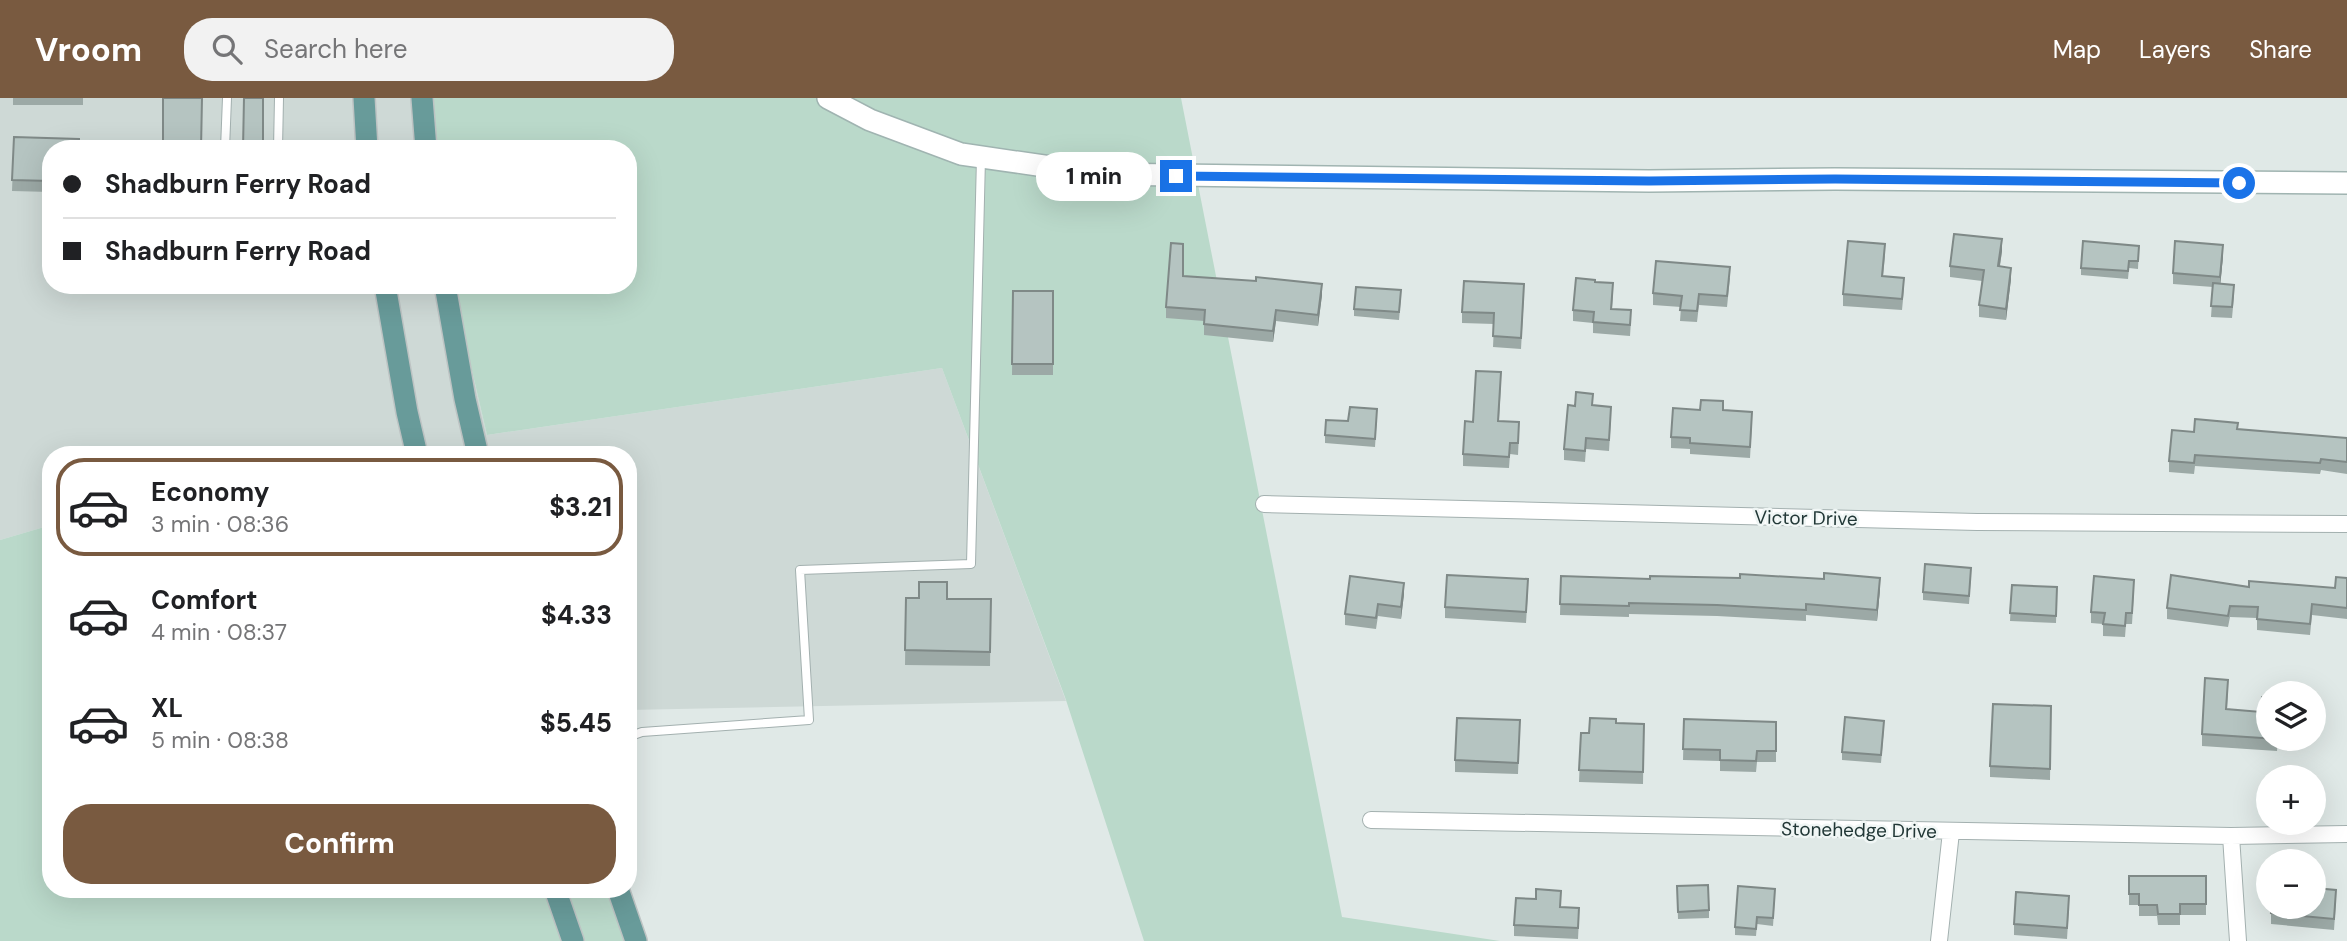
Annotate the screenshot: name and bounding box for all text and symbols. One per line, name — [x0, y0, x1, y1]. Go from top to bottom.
search box — [184, 18, 674, 81]
text: Vroom — [35, 28, 142, 71]
icon: search — [208, 30, 246, 68]
text: Search here — [264, 32, 408, 66]
text: Map — [2053, 34, 2101, 65]
text: Layers — [2139, 34, 2211, 65]
text: Share — [2249, 34, 2312, 65]
callout: 1 min — [1036, 152, 1152, 200]
route end — [1160, 160, 1192, 192]
text: 1 min — [1066, 161, 1122, 191]
text: Shadburn Ferry Road — [105, 167, 371, 201]
route start — [2223, 167, 2255, 199]
text: Shadburn Ferry Road — [105, 234, 371, 268]
text: Economy — [151, 475, 269, 509]
icon: car — [67, 476, 130, 539]
text: $3.21 — [549, 490, 612, 524]
street label: Victor Drive — [1754, 505, 1858, 531]
text: 3 min · 08:36 — [151, 509, 289, 539]
text: Comfort — [151, 583, 257, 617]
icon: car — [67, 584, 130, 647]
text: $4.33 — [541, 598, 612, 632]
text: 4 min · 08:37 — [151, 617, 287, 647]
map controls — [2256, 681, 2326, 919]
button: layers — [2256, 681, 2326, 751]
text: XL — [151, 691, 183, 725]
icon: car — [67, 692, 130, 755]
text: $5.45 — [540, 706, 612, 740]
text: 5 min · 08:38 — [151, 725, 289, 755]
button: + — [2256, 765, 2326, 835]
button: Confirm — [63, 804, 616, 884]
street label: Stonehedge Drive — [1781, 816, 1937, 844]
button: − — [2256, 849, 2326, 919]

